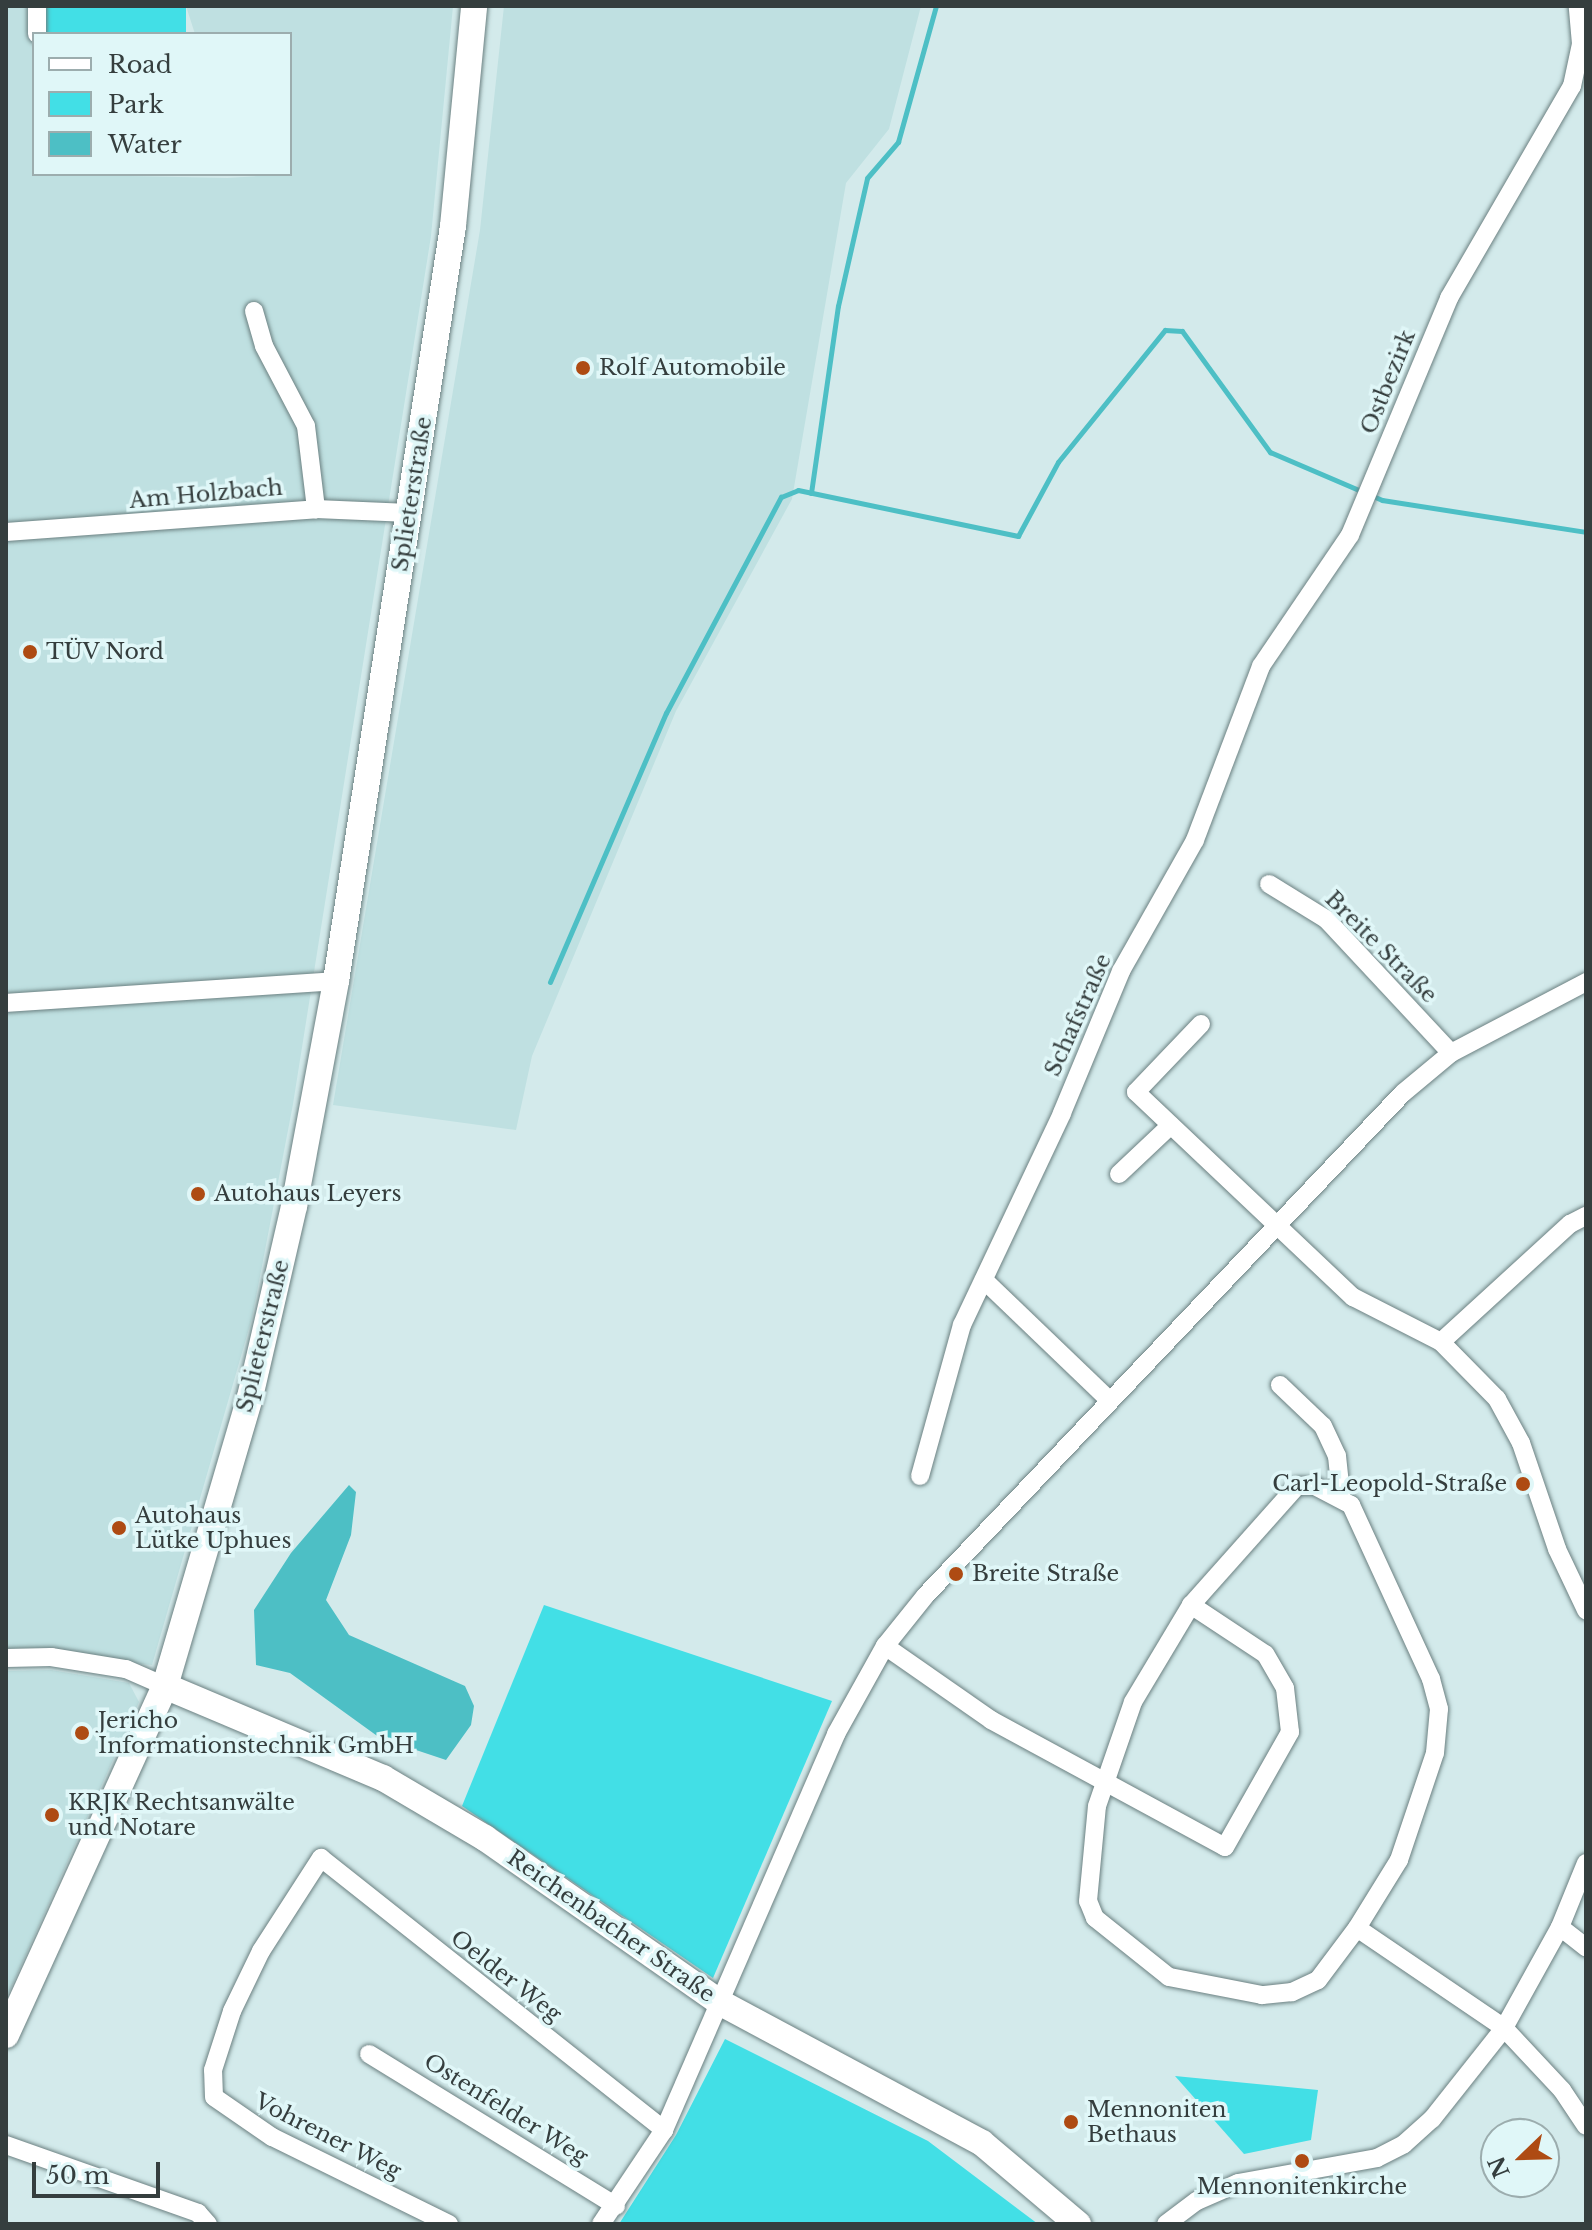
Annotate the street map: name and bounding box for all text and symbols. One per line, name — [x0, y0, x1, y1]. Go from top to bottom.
legend — [32, 32, 292, 176]
text: Road — [108, 50, 172, 79]
text: Park — [108, 90, 164, 119]
text: Water — [108, 130, 182, 159]
street label: Ostbezirk — [1355, 326, 1421, 438]
place label: Rolf Automobile — [599, 355, 787, 381]
marker: Rolf Automobile — [574, 359, 592, 377]
street label: Splieterstraße — [387, 415, 437, 573]
street label: Am Holzbach — [128, 474, 284, 514]
place label: TÜV Nord — [46, 639, 165, 665]
marker: TÜV Nord — [21, 643, 39, 661]
street label: Breite Straße — [1320, 886, 1442, 1008]
street label: Schafstraße — [1039, 950, 1117, 1080]
place label: Autohaus Leyers — [214, 1181, 402, 1207]
marker: Autohaus Leyers — [189, 1185, 207, 1203]
street label: Splieterstraße — [231, 1257, 295, 1415]
place label: Carl-Leopold-Straße — [1272, 1471, 1507, 1497]
marker: Carl-Leopold-Straße — [1514, 1475, 1532, 1493]
place label: Autohaus Lütke Uphues — [135, 1502, 291, 1554]
marker: Autohaus Lütke Uphues — [110, 1519, 128, 1537]
place label: Breite Straße — [972, 1561, 1119, 1587]
marker: Breite Straße — [947, 1565, 965, 1583]
place label: Jericho Informationstechnik GmbH — [98, 1707, 414, 1758]
marker: Jericho Informationstechnik GmbH — [73, 1724, 91, 1742]
place label: KRJK Rechtsanwälte und Notare — [68, 1789, 295, 1840]
marker: KRJK Rechtsanwälte und Notare — [43, 1806, 61, 1824]
street label: Reichenbacher Straße — [502, 1844, 720, 2008]
street label: Oelder Weg — [445, 1924, 567, 2028]
street label: Ostenfelder Weg — [419, 2048, 593, 2170]
street label: Vohrener Weg — [250, 2087, 406, 2185]
place label: Mennoniten Bethaus — [1087, 2096, 1226, 2148]
marker: Mennoniten Bethaus — [1062, 2113, 1080, 2131]
north arrow — [1480, 2118, 1560, 2198]
scale bar — [36, 2146, 164, 2196]
marker: Mennonitenkirche — [1293, 2152, 1311, 2170]
text: N — [1483, 2152, 1516, 2182]
text: 50 m — [46, 2161, 109, 2190]
place label: Mennonitenkirche — [1197, 2174, 1407, 2200]

